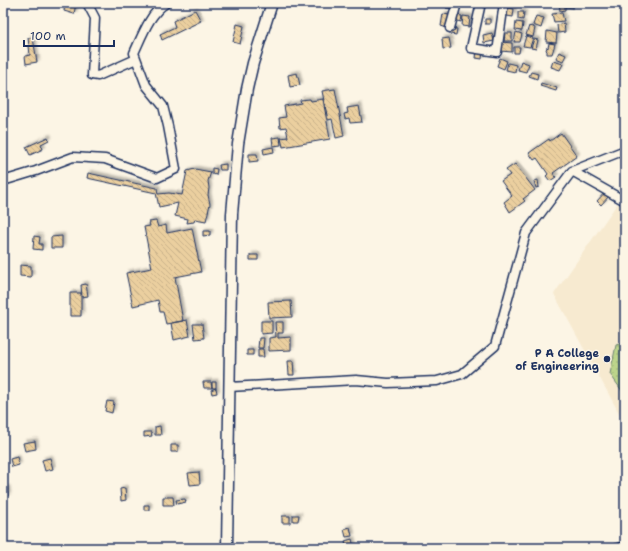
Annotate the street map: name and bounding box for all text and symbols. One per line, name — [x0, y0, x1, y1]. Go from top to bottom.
scale bar — [24, 22, 114, 48]
text: 100 m — [30, 28, 66, 44]
place label: P A College of Engineering — [515, 346, 599, 374]
marker: P A College of Engineering — [602, 354, 612, 364]

